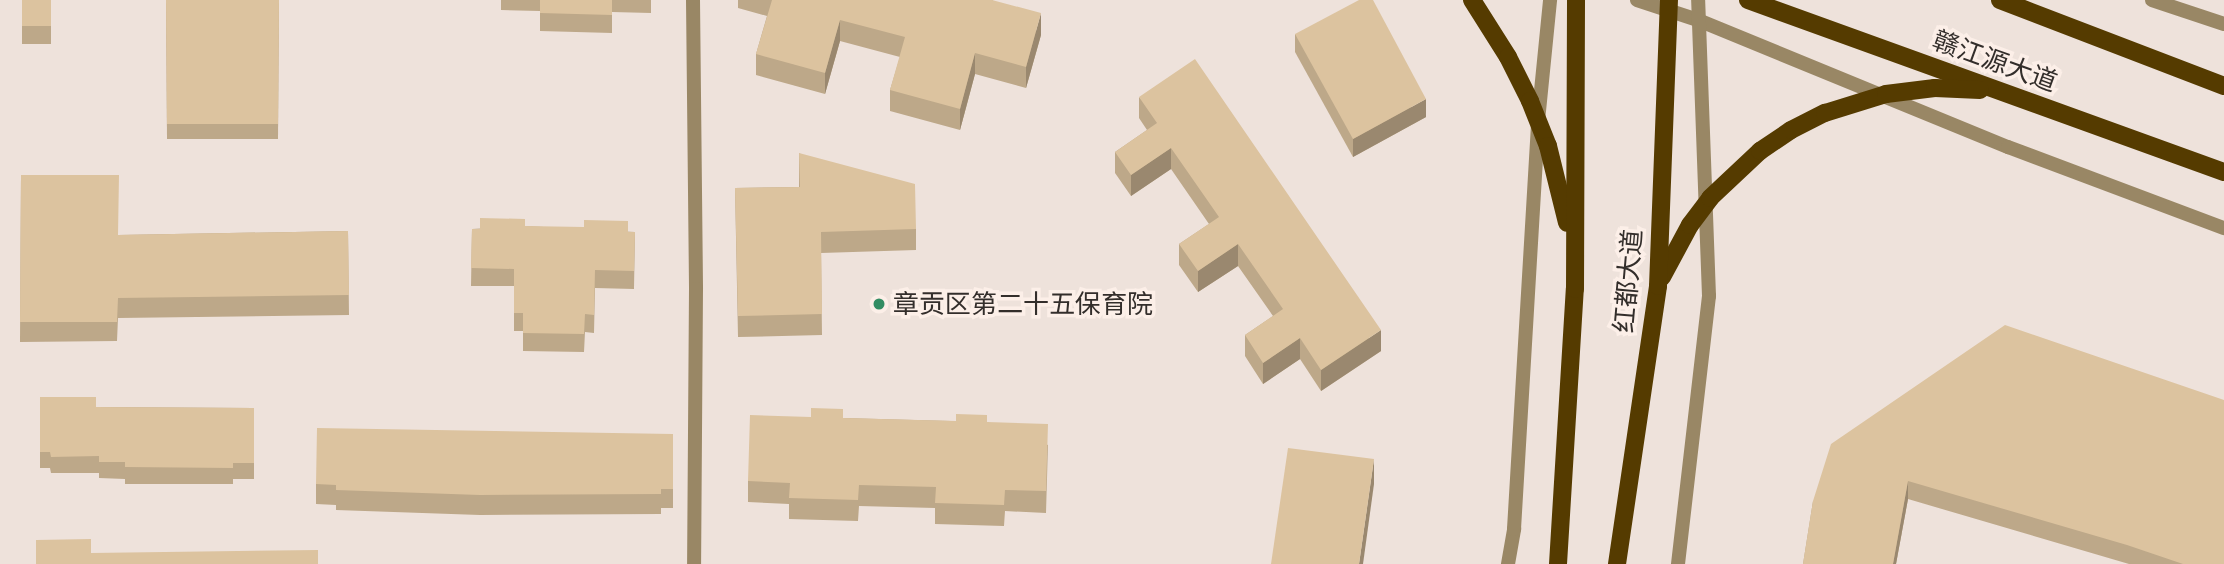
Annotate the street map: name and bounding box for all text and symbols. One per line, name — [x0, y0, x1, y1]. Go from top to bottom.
street label: 赣江源大道 — [1929, 24, 2061, 98]
street label: 红都大道 — [1608, 228, 1648, 334]
place label: 章贡区第二十五保育院 — [893, 288, 1153, 320]
marker: 章贡区第二十五保育院 — [871, 296, 887, 312]

